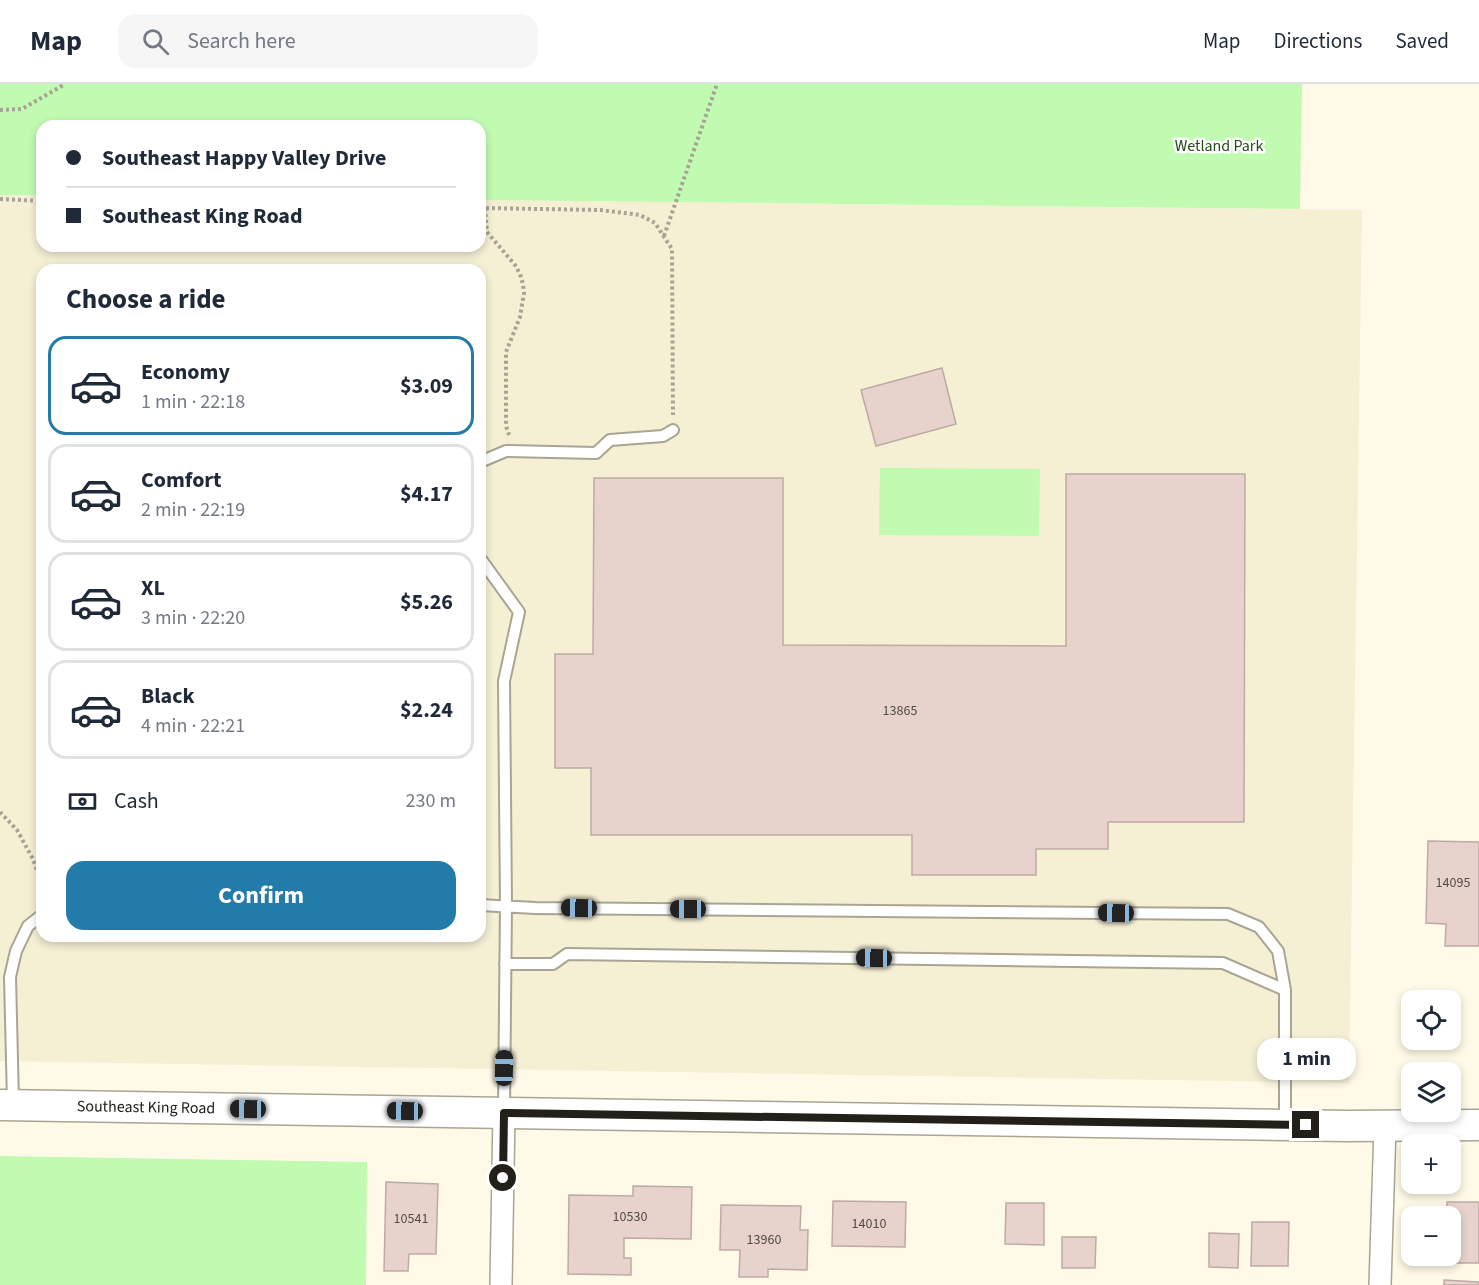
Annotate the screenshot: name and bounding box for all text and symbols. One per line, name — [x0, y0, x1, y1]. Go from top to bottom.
search box — [118, 14, 538, 68]
text: Map — [30, 21, 82, 61]
icon: search — [139, 25, 172, 58]
text: Search here — [187, 25, 296, 57]
text: Map — [1203, 26, 1241, 56]
text: Directions — [1274, 26, 1362, 56]
text: Saved — [1395, 26, 1449, 56]
park label: Wetland Park — [1175, 135, 1263, 157]
text: Southeast Happy Valley Drive — [102, 142, 386, 174]
text: Southeast King Road — [102, 200, 303, 232]
text: Choose a ride — [66, 280, 226, 319]
text: Economy — [141, 356, 230, 388]
icon: car — [69, 359, 123, 413]
text: $3.09 — [400, 370, 453, 402]
text: 1 min · 22:18 — [141, 388, 245, 416]
text: Comfort — [141, 464, 222, 496]
icon: car — [69, 467, 123, 521]
text: $4.17 — [400, 478, 453, 510]
text: 2 min · 22:19 — [141, 496, 245, 524]
text: XL — [141, 572, 165, 604]
icon: car — [69, 575, 123, 629]
text: $5.26 — [400, 586, 453, 618]
text: 3 min · 22:20 — [141, 604, 245, 632]
text: Black — [141, 680, 195, 712]
icon: car — [69, 683, 123, 737]
text: $2.24 — [400, 694, 453, 726]
house number: 13865 — [883, 701, 917, 721]
text: 4 min · 22:21 — [141, 712, 245, 740]
icon: cash — [66, 785, 99, 818]
text: Cash — [114, 785, 159, 817]
text: 230 m — [406, 787, 456, 815]
button: Confirm — [66, 861, 456, 930]
house number: 14095 — [1436, 873, 1470, 893]
car — [561, 899, 597, 917]
car — [670, 900, 706, 918]
car — [1098, 904, 1134, 922]
car — [856, 949, 892, 967]
map controls — [1401, 990, 1461, 1266]
button: locate — [1401, 990, 1461, 1050]
callout: 1 min — [1256, 1038, 1356, 1080]
text: 1 min — [1282, 1045, 1331, 1073]
car — [495, 1050, 513, 1086]
button: layers — [1401, 1062, 1461, 1122]
street label: Southeast King Road — [77, 1095, 215, 1119]
car — [230, 1100, 266, 1118]
car — [387, 1102, 423, 1120]
route end — [1292, 1111, 1319, 1138]
button: + — [1401, 1134, 1461, 1194]
route start — [489, 1164, 516, 1191]
button: − — [1401, 1206, 1461, 1266]
house number: 10530 — [613, 1207, 647, 1227]
house number: 10541 — [394, 1209, 428, 1229]
house number: 14010 — [852, 1214, 886, 1234]
house number: 13960 — [747, 1230, 781, 1250]

